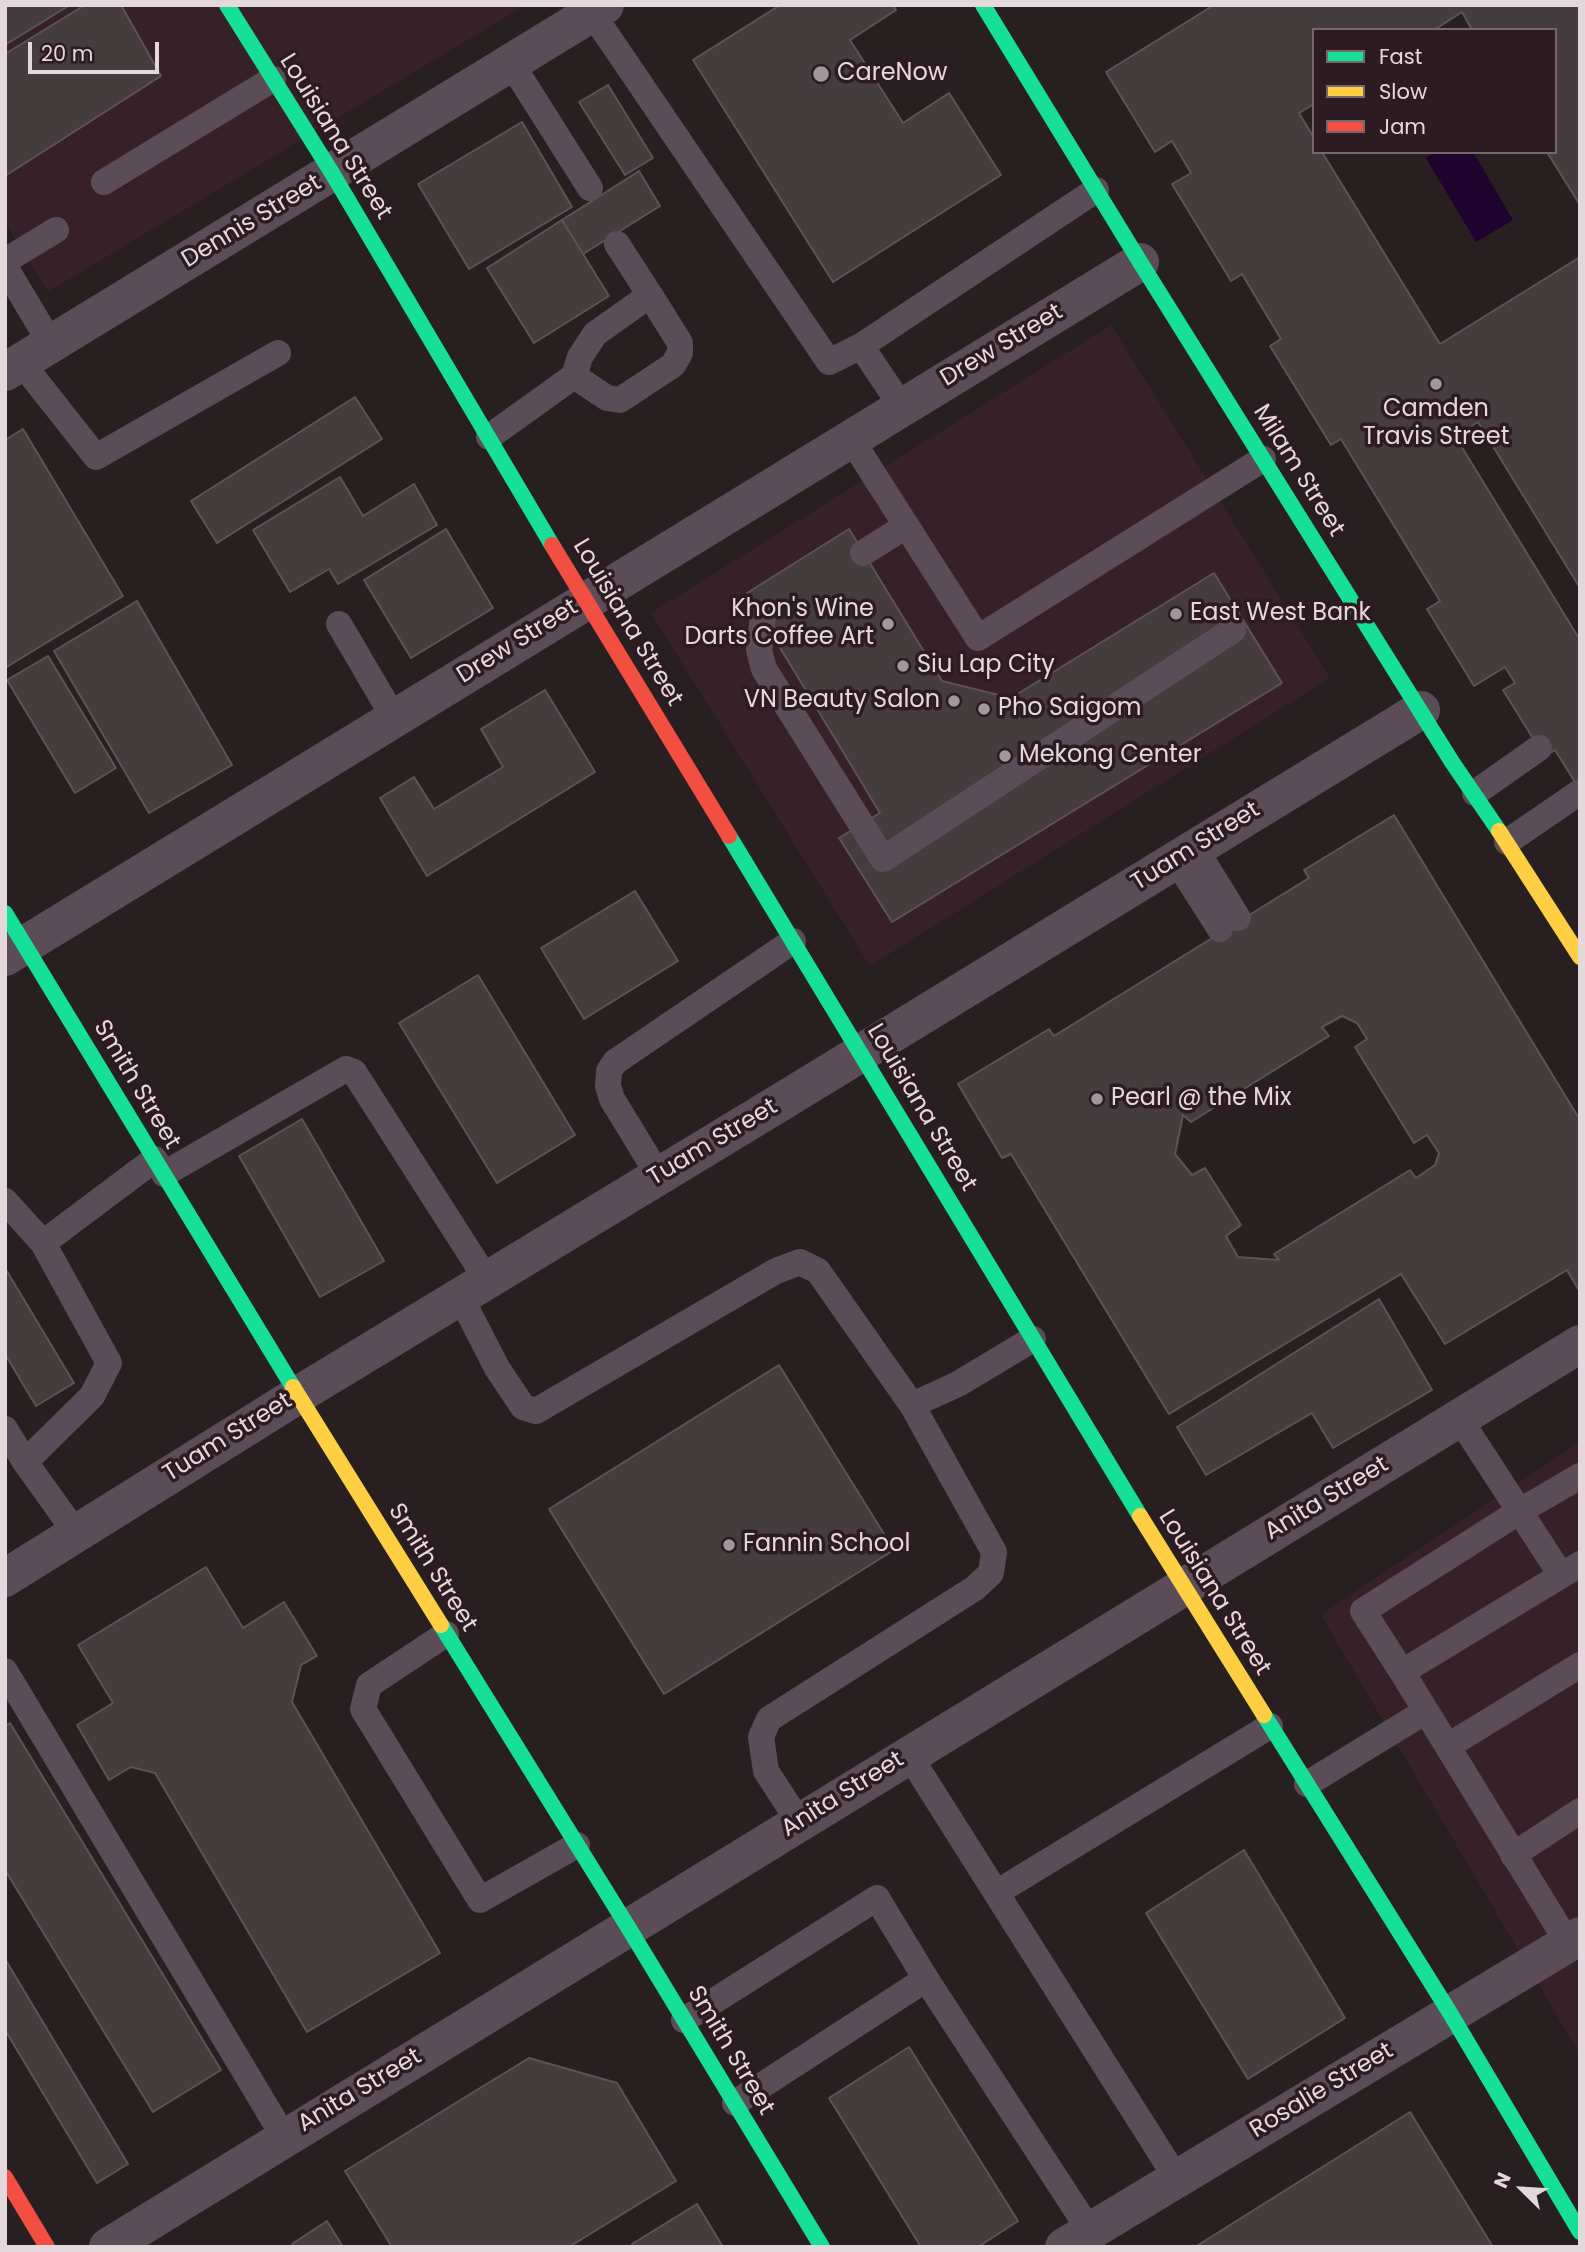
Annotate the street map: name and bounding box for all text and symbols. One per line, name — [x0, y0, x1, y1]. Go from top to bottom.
scale bar — [32, 28, 163, 72]
legend — [1312, 28, 1557, 154]
text: 20 m — [41, 39, 94, 68]
text: Fast — [1379, 42, 1422, 71]
street label: Louisiana Street — [272, 49, 398, 225]
place label: CareNow — [837, 60, 947, 88]
marker: CareNow — [811, 64, 831, 84]
text: Slow — [1379, 77, 1427, 106]
text: Jam — [1379, 112, 1426, 141]
street label: Dennis Street — [177, 169, 327, 275]
street label: Drew Street — [936, 298, 1068, 394]
marker: Camden Travis Street — [1428, 376, 1444, 392]
place label: Camden Travis Street — [1363, 396, 1509, 452]
street label: Milam Street — [1246, 400, 1350, 542]
street label: Louisiana Street — [566, 534, 688, 712]
street label: Drew Street — [452, 593, 584, 691]
place label: Khon's Wine Darts Coffee Art — [684, 596, 874, 652]
place label: East West Bank — [1190, 600, 1371, 628]
marker: East West Bank — [1168, 606, 1184, 622]
marker: Khon's Wine Darts Coffee Art — [880, 616, 896, 632]
place label: Siu Lap City — [917, 652, 1055, 680]
marker: Siu Lap City — [895, 658, 911, 674]
place label: VN Beauty Salon — [744, 687, 940, 715]
marker: VN Beauty Salon — [946, 693, 962, 709]
place label: Pho Saigom — [998, 695, 1142, 723]
marker: Pho Saigom — [976, 701, 992, 717]
place label: Mekong Center — [1019, 742, 1202, 770]
marker: Mekong Center — [997, 748, 1013, 764]
street label: Tuam Street — [1126, 796, 1266, 898]
street label: Smith Street — [86, 1015, 186, 1155]
street label: Louisiana Street — [860, 1019, 982, 1197]
place label: Pearl @ the Mix — [1111, 1085, 1291, 1113]
marker: Pearl @ the Mix — [1089, 1091, 1105, 1107]
street label: Tuam Street — [643, 1093, 783, 1193]
street label: Tuam Street — [158, 1387, 298, 1489]
street label: Anita Street — [1260, 1451, 1394, 1547]
street label: Smith Street — [381, 1499, 483, 1637]
street label: Louisiana Street — [1151, 1505, 1277, 1681]
place label: Fannin School — [743, 1531, 910, 1559]
marker: Fannin School — [721, 1537, 737, 1553]
street label: Anita Street — [776, 1746, 910, 1844]
street label: Smith Street — [680, 1981, 780, 2121]
street label: Rosalie Street — [1245, 2037, 1399, 2145]
street label: Anita Street — [293, 2043, 427, 2139]
north arrow — [1487, 2154, 1557, 2224]
text: N — [1487, 2168, 1518, 2192]

